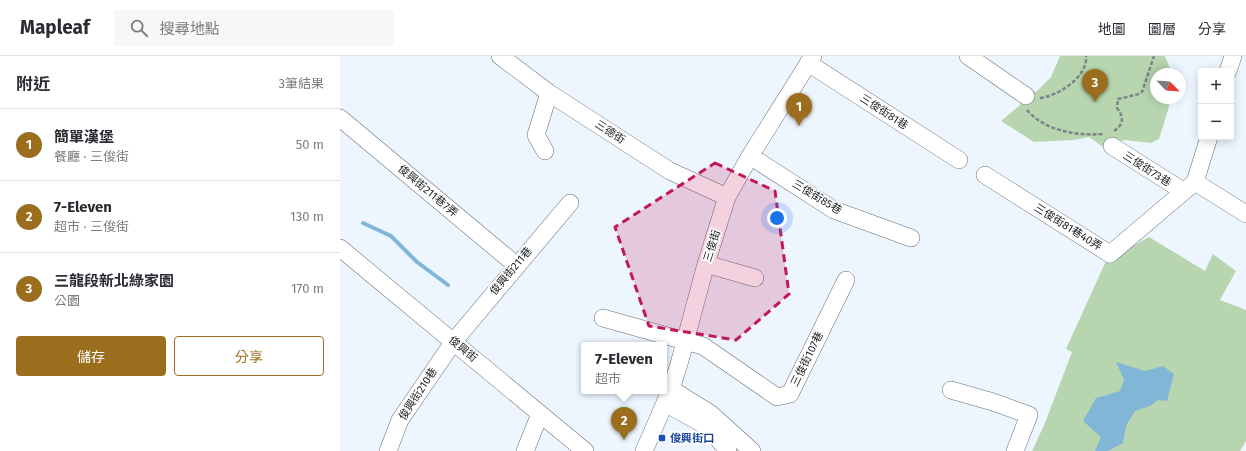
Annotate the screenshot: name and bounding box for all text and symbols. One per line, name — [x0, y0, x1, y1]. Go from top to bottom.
search box — [114, 10, 394, 46]
text: Mapleaf — [20, 16, 90, 39]
icon: search — [128, 17, 150, 39]
text: 搜尋地點 — [160, 20, 220, 38]
text: 地圖 — [1098, 21, 1126, 38]
text: 圖層 — [1148, 21, 1176, 38]
text: 分享 — [1198, 21, 1226, 38]
north arrow — [1150, 68, 1186, 104]
map controls — [1198, 68, 1234, 140]
button: + — [1198, 68, 1234, 104]
pin: 3 — [1082, 69, 1108, 102]
text: 附近 — [16, 74, 50, 95]
text: 3筆結果 — [279, 76, 324, 91]
street label: 三俊街81巷 — [858, 92, 910, 132]
pin: 1 — [786, 93, 812, 126]
button: − — [1198, 104, 1234, 140]
street label: 三德街 — [593, 118, 627, 146]
text: 簡單漢堡 — [54, 128, 114, 146]
text: 1 — [26, 137, 32, 152]
text: 50 m — [296, 137, 324, 152]
text: 餐廳 · 三俊街 — [54, 149, 129, 164]
street label: 三俊街73巷 — [1121, 149, 1173, 189]
street label: 俊興街211巷7弄 — [395, 162, 461, 220]
street label: 三俊街85巷 — [790, 177, 844, 217]
text: 7-Eleven — [54, 198, 112, 216]
street label: 三俊街81巷40弄 — [1032, 201, 1104, 253]
your location — [767, 208, 787, 228]
text: 2 — [26, 209, 32, 224]
text: 130 m — [290, 209, 324, 224]
text: 超市 · 三俊街 — [54, 219, 129, 234]
street label: 三俊街 — [701, 228, 723, 264]
street label: 俊興街211巷 — [487, 244, 535, 298]
text: 三龍段新北綠家園 — [54, 272, 174, 290]
text: 3 — [26, 281, 32, 296]
text: 170 m — [291, 281, 324, 296]
text: 公園 — [54, 293, 80, 308]
street label: 三俊街107巷 — [788, 329, 826, 389]
street label: 俊興街 — [446, 333, 480, 365]
button: 儲存 — [16, 336, 166, 376]
button: 分享 — [174, 336, 324, 376]
popup — [581, 342, 667, 394]
text: 7-Eleven — [595, 350, 653, 368]
street label: 俊興街210巷 — [396, 365, 440, 423]
text: 超市 — [595, 371, 621, 386]
pin: 2 — [611, 407, 637, 440]
place label: 俊興街口 — [670, 432, 714, 445]
marker: 俊興街口 — [657, 433, 667, 443]

